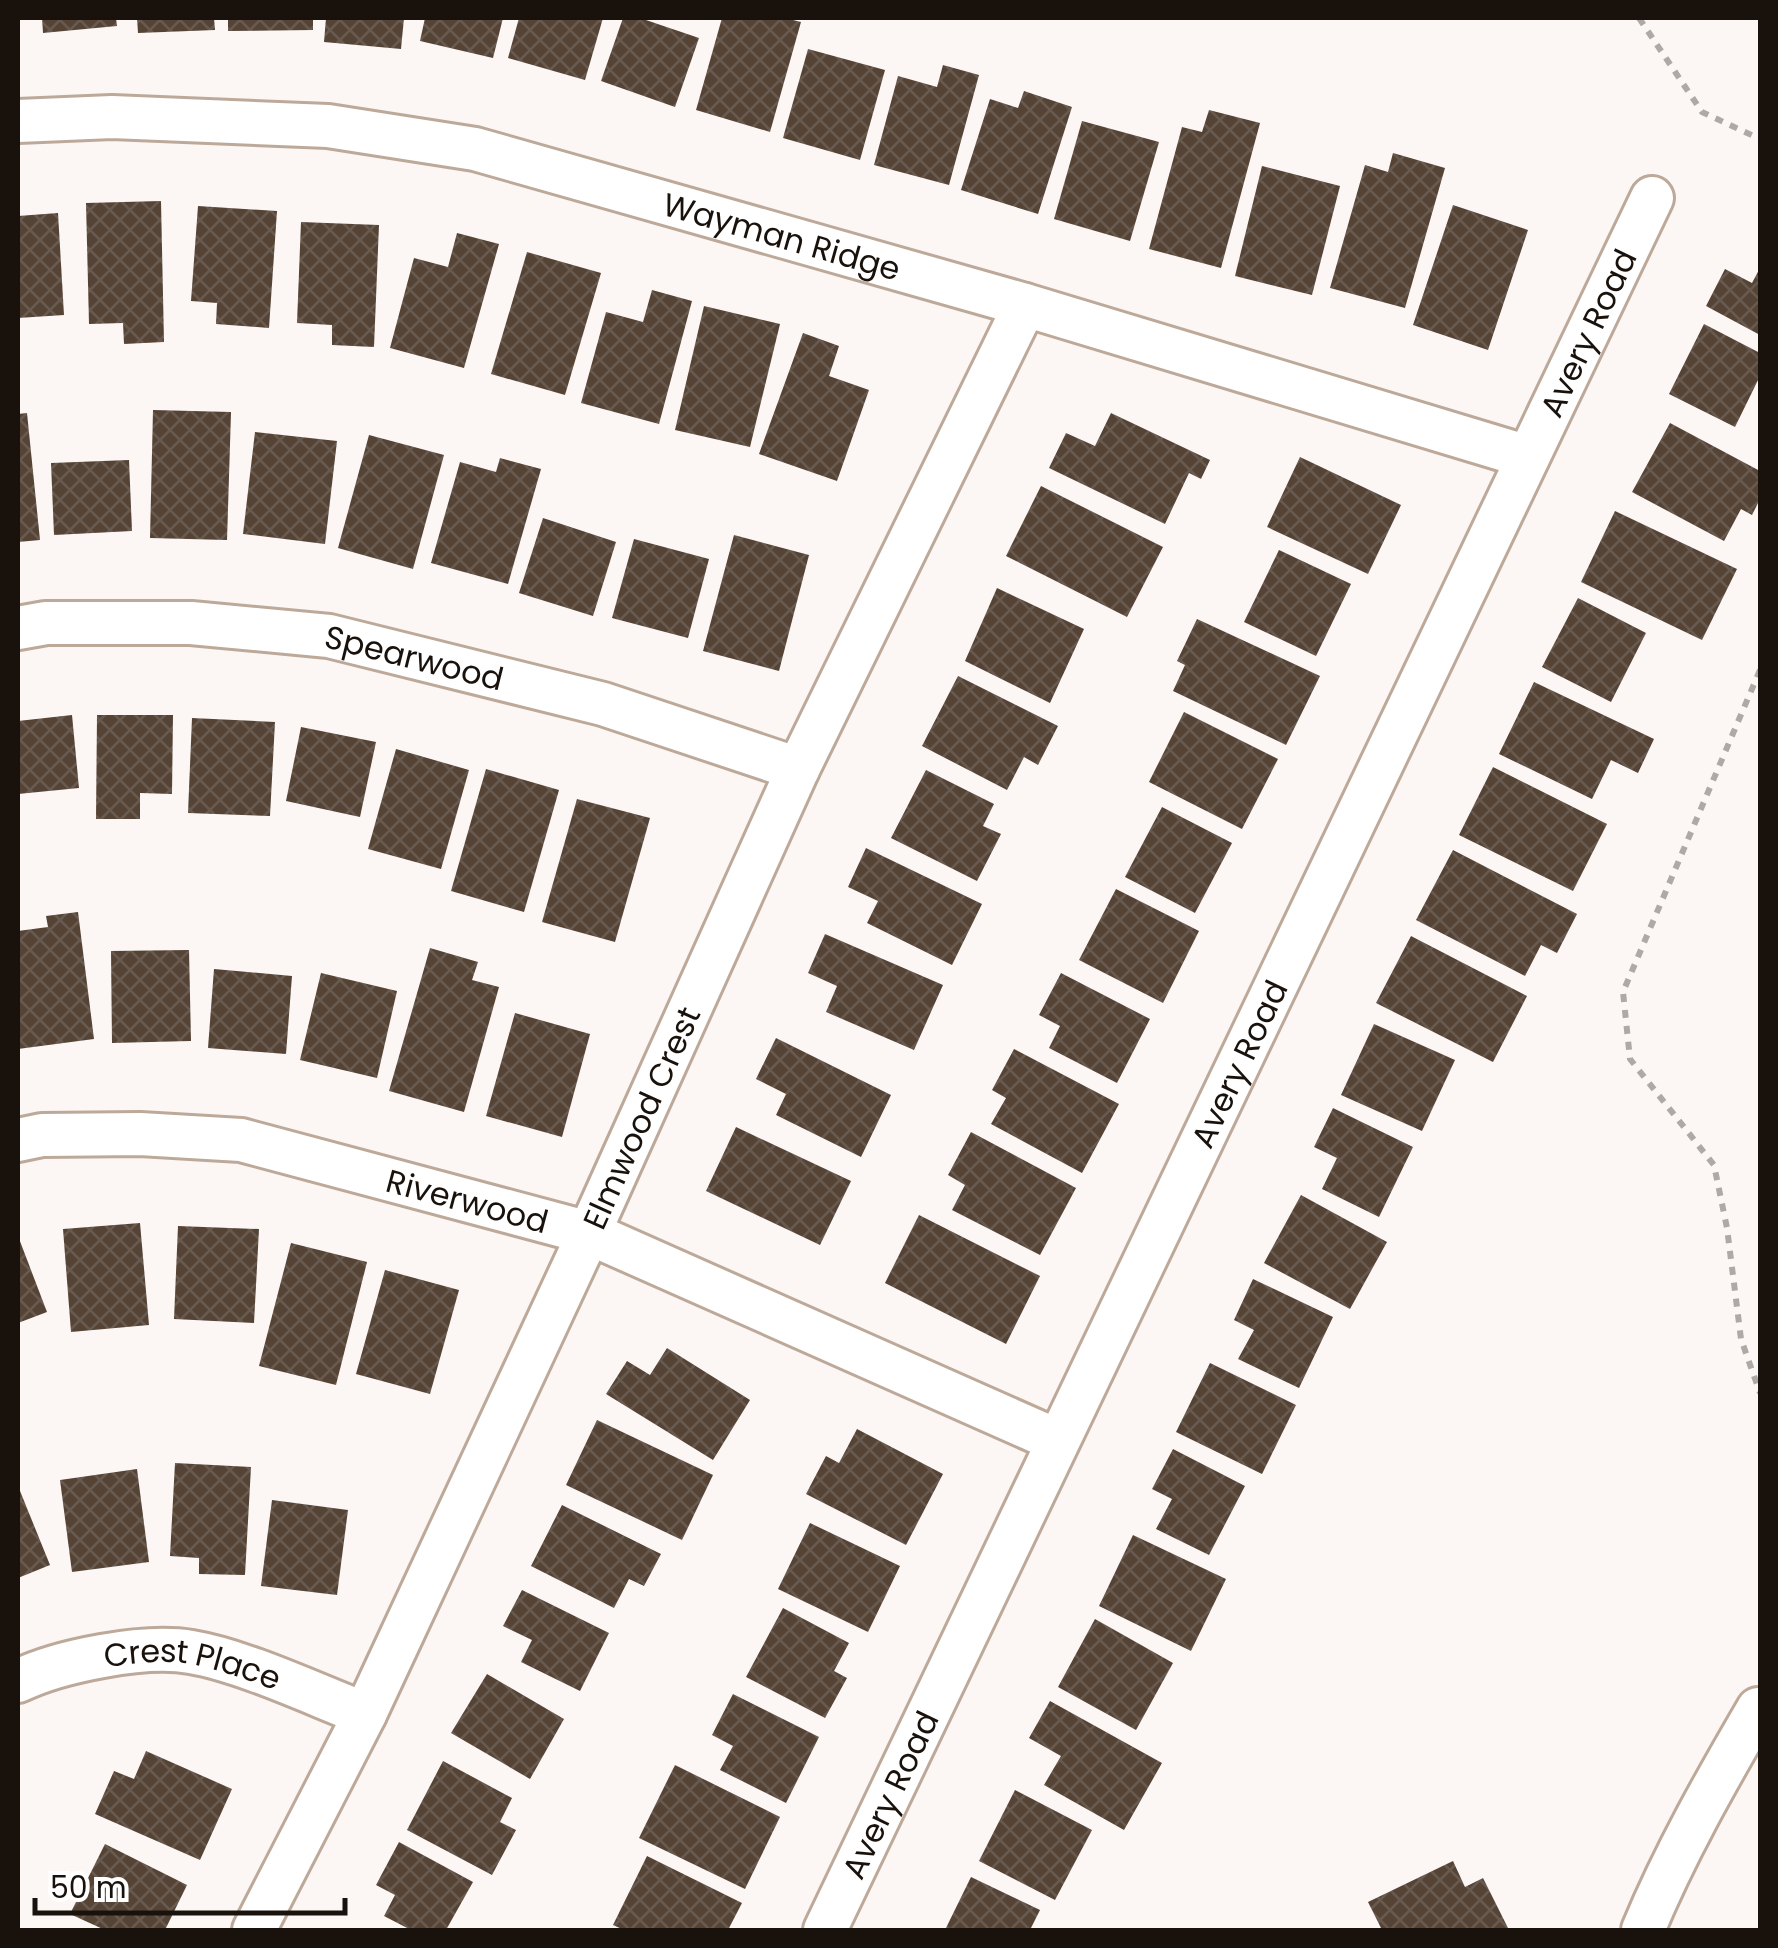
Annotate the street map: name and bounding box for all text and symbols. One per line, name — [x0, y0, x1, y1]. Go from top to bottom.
street label: Wayman Ridge — [658, 181, 906, 291]
street label: Avery Road — [1528, 241, 1647, 424]
street label: Spearwood — [320, 613, 508, 701]
street label: Avery Road — [1179, 972, 1298, 1155]
street label: Elmwood Crest — [571, 999, 711, 1236]
street label: Riverwood — [381, 1157, 553, 1244]
street label: Crest Place — [101, 1627, 288, 1700]
street label: Avery Road — [830, 1703, 949, 1886]
scale bar — [35, 1853, 345, 1915]
text: 50 m — [50, 1866, 127, 1909]

